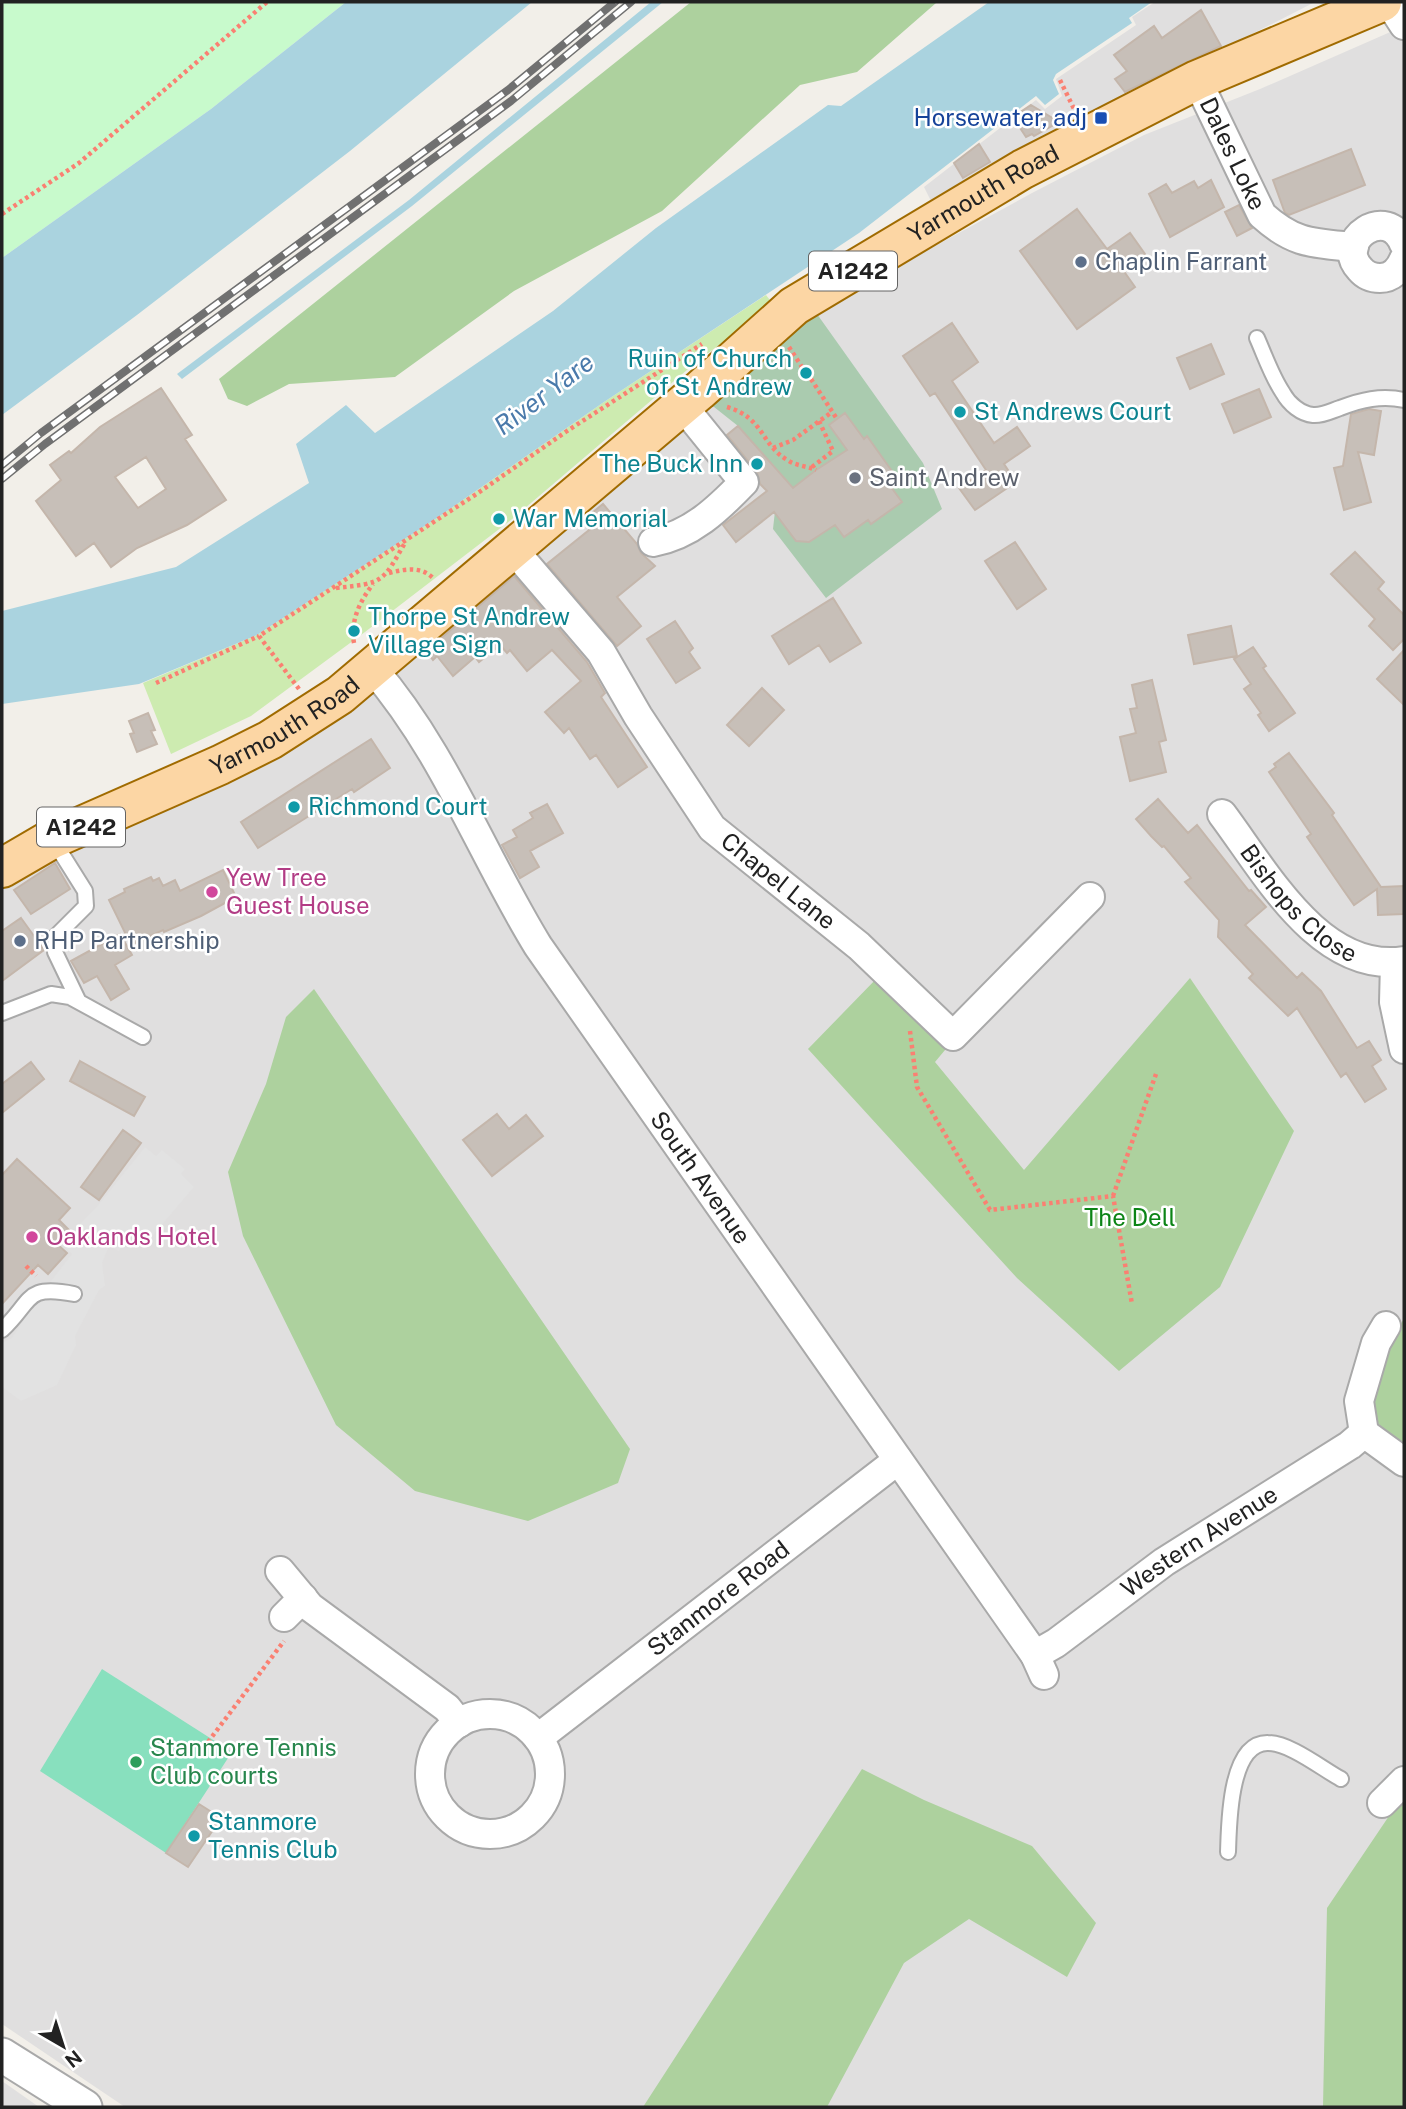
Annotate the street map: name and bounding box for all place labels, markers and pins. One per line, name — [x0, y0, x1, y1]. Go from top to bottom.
place label: Horsewater, adj — [914, 103, 1087, 131]
marker: Horsewater, adj — [1093, 110, 1109, 126]
place label: Chaplin Farrant — [1095, 247, 1267, 275]
marker: Chaplin Farrant — [1073, 254, 1089, 270]
place label: Ruin of Church of St Andrew — [628, 344, 792, 400]
marker: Ruin of Church of St Andrew — [798, 365, 814, 381]
place label: St Andrews Court — [974, 397, 1172, 425]
marker: St Andrews Court — [952, 404, 968, 420]
place label: The Buck Inn — [599, 449, 743, 477]
marker: The Buck Inn — [749, 456, 765, 472]
place label: Saint Andrew — [869, 463, 1020, 491]
marker: Saint Andrew — [847, 470, 863, 486]
place label: War Memorial — [513, 504, 668, 532]
marker: War Memorial — [491, 511, 507, 527]
place label: Thorpe St Andrew Village Sign — [368, 602, 570, 658]
marker: Thorpe St Andrew Village Sign — [346, 623, 362, 639]
place label: Richmond Court — [308, 792, 488, 820]
marker: Richmond Court — [286, 799, 302, 815]
place label: Yew Tree Guest House — [226, 863, 370, 919]
marker: Yew Tree Guest House — [204, 884, 220, 900]
place label: RHP Partnership — [34, 926, 220, 954]
marker: RHP Partnership — [12, 933, 28, 949]
place label: Oaklands Hotel — [46, 1222, 218, 1250]
marker: Oaklands Hotel — [24, 1229, 40, 1245]
place label: Stanmore Tennis Club courts — [150, 1733, 337, 1789]
marker: Stanmore Tennis Club courts — [128, 1754, 144, 1770]
place label: Stanmore Tennis Club — [208, 1807, 338, 1863]
marker: Stanmore Tennis Club — [186, 1828, 202, 1844]

